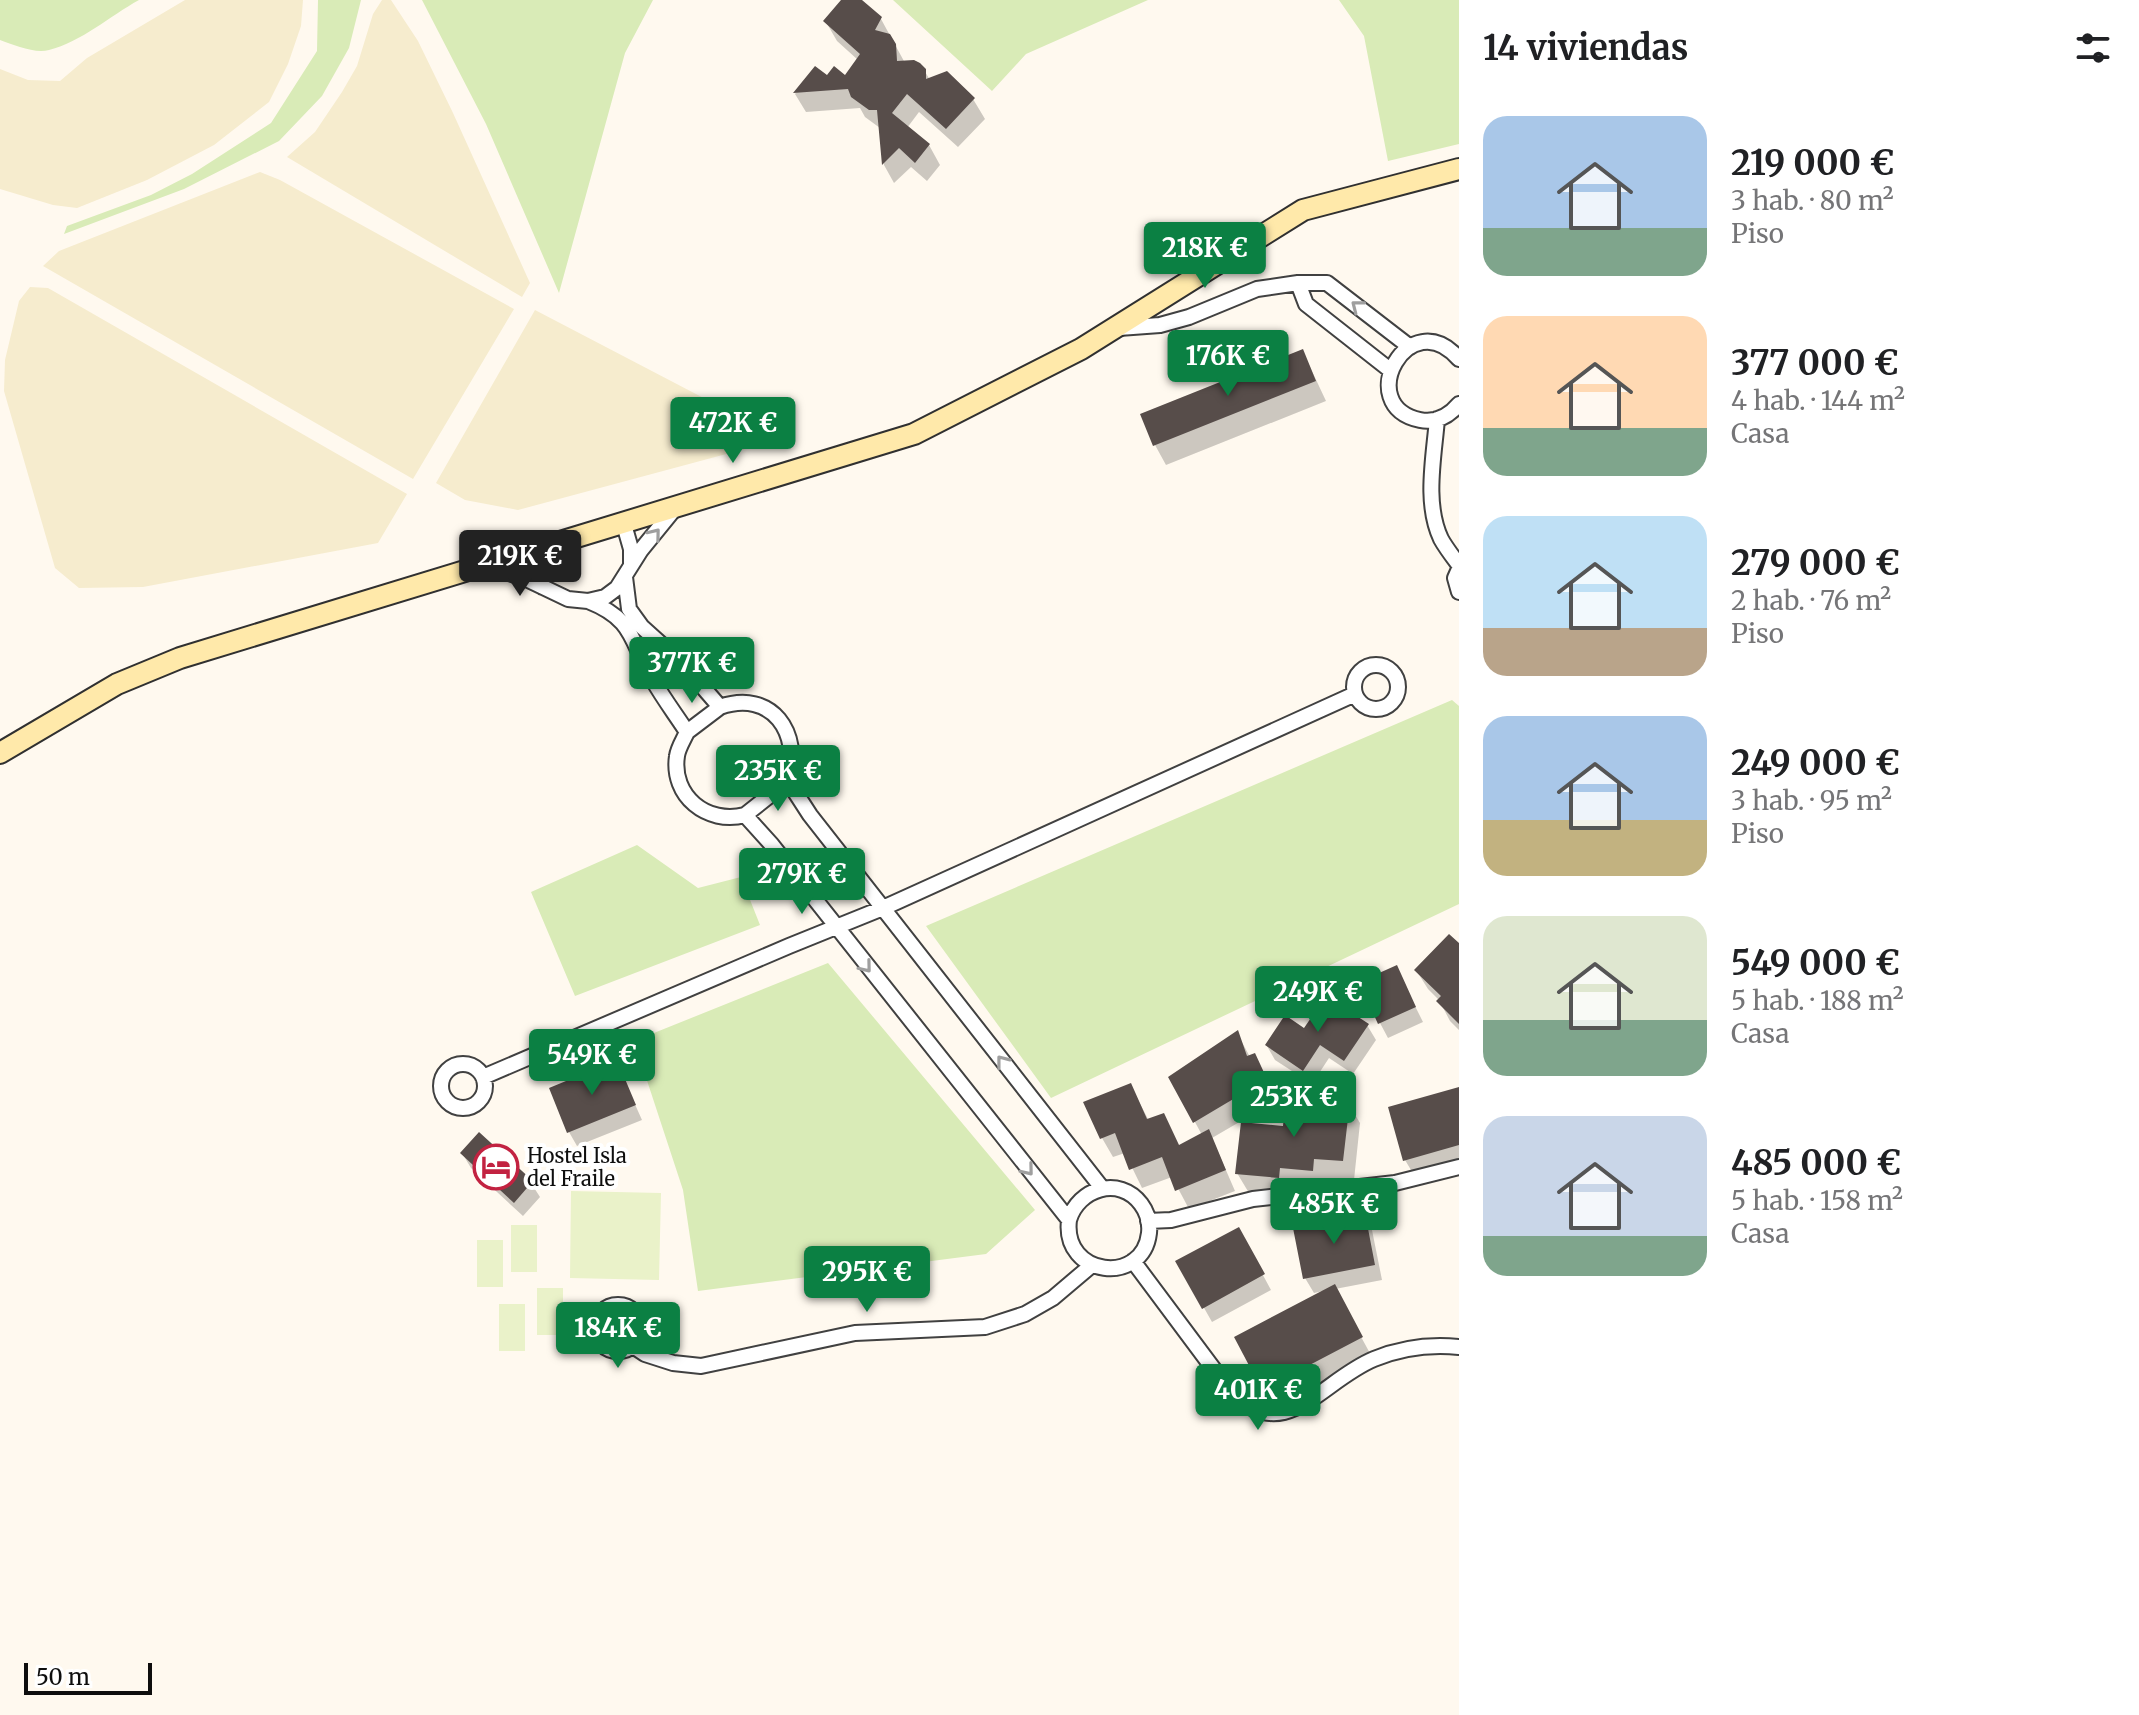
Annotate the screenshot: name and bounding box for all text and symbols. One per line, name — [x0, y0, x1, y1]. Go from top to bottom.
icon: filters — [2071, 26, 2115, 70]
text: 14 viviendas — [1483, 27, 1688, 69]
text: 219 000 € — [1731, 142, 1894, 184]
icon: home — [1547, 148, 1643, 244]
text: 3 hab. · 80 m² — [1731, 184, 1894, 217]
text: Piso — [1731, 217, 1784, 250]
pin: 218K € — [1140, 222, 1270, 290]
text: 218K € — [1162, 231, 1248, 264]
one-way arrow — [1351, 302, 1366, 316]
pin: 176K € — [1163, 330, 1293, 398]
text: 176K € — [1186, 339, 1270, 372]
text: 377 000 € — [1731, 342, 1899, 384]
icon: home — [1547, 348, 1643, 444]
text: 4 hab. · 144 m² — [1731, 384, 1905, 417]
pin: 472K € — [668, 397, 798, 465]
text: 472K € — [688, 406, 778, 439]
text: Casa — [1731, 417, 1789, 450]
one-way arrow — [645, 529, 660, 543]
pin: 219K € — [455, 530, 585, 598]
text: 219K € — [477, 539, 563, 572]
text: 279 000 € — [1731, 542, 1900, 584]
icon: home — [1547, 548, 1643, 644]
text: 2 hab. · 76 m² — [1731, 584, 1891, 617]
text: Piso — [1731, 617, 1784, 650]
pin: 377K € — [627, 637, 757, 705]
text: 377K € — [647, 646, 737, 679]
text: 249 000 € — [1731, 742, 1900, 784]
pin: 235K € — [713, 745, 843, 813]
icon: home — [1547, 748, 1643, 844]
text: 235K € — [734, 754, 822, 787]
text: 3 hab. · 95 m² — [1731, 784, 1892, 817]
text: Piso — [1731, 817, 1784, 850]
pin: 279K € — [737, 848, 867, 916]
text: 279K € — [757, 857, 847, 890]
text: 549 000 € — [1731, 942, 1900, 984]
icon: home — [1547, 948, 1643, 1044]
one-way arrow — [856, 958, 871, 972]
pin: 249K € — [1253, 966, 1383, 1034]
text: 249K € — [1273, 975, 1363, 1008]
text: 5 hab. · 188 m² — [1731, 984, 1904, 1017]
text: Casa — [1731, 1017, 1789, 1050]
pin: 549K € — [527, 1029, 657, 1097]
text: 549K € — [547, 1038, 637, 1071]
one-way arrow — [998, 1055, 1012, 1070]
pin: 253K € — [1229, 1071, 1359, 1139]
text: 253K € — [1250, 1080, 1338, 1113]
text: 485 000 € — [1731, 1142, 1901, 1184]
hotel icon: Hostel Isla del Fraile — [472, 1143, 520, 1191]
place label: Hostel Isla del Fraile — [527, 1143, 627, 1191]
icon: home — [1547, 1148, 1643, 1244]
one-way arrow — [1018, 1161, 1033, 1175]
pin: 485K € — [1269, 1178, 1399, 1246]
text: 5 hab. · 158 m² — [1731, 1184, 1903, 1217]
text: 485K € — [1288, 1187, 1380, 1220]
text: Casa — [1731, 1217, 1789, 1250]
pin: 295K € — [802, 1246, 932, 1314]
text: 295K € — [822, 1255, 912, 1288]
pin: 184K € — [553, 1302, 683, 1370]
text: 184K € — [574, 1311, 662, 1344]
pin: 401K € — [1193, 1364, 1323, 1432]
text: 401K € — [1213, 1373, 1303, 1406]
scale bar — [24, 1659, 152, 1695]
text: 50 m — [36, 1663, 90, 1691]

